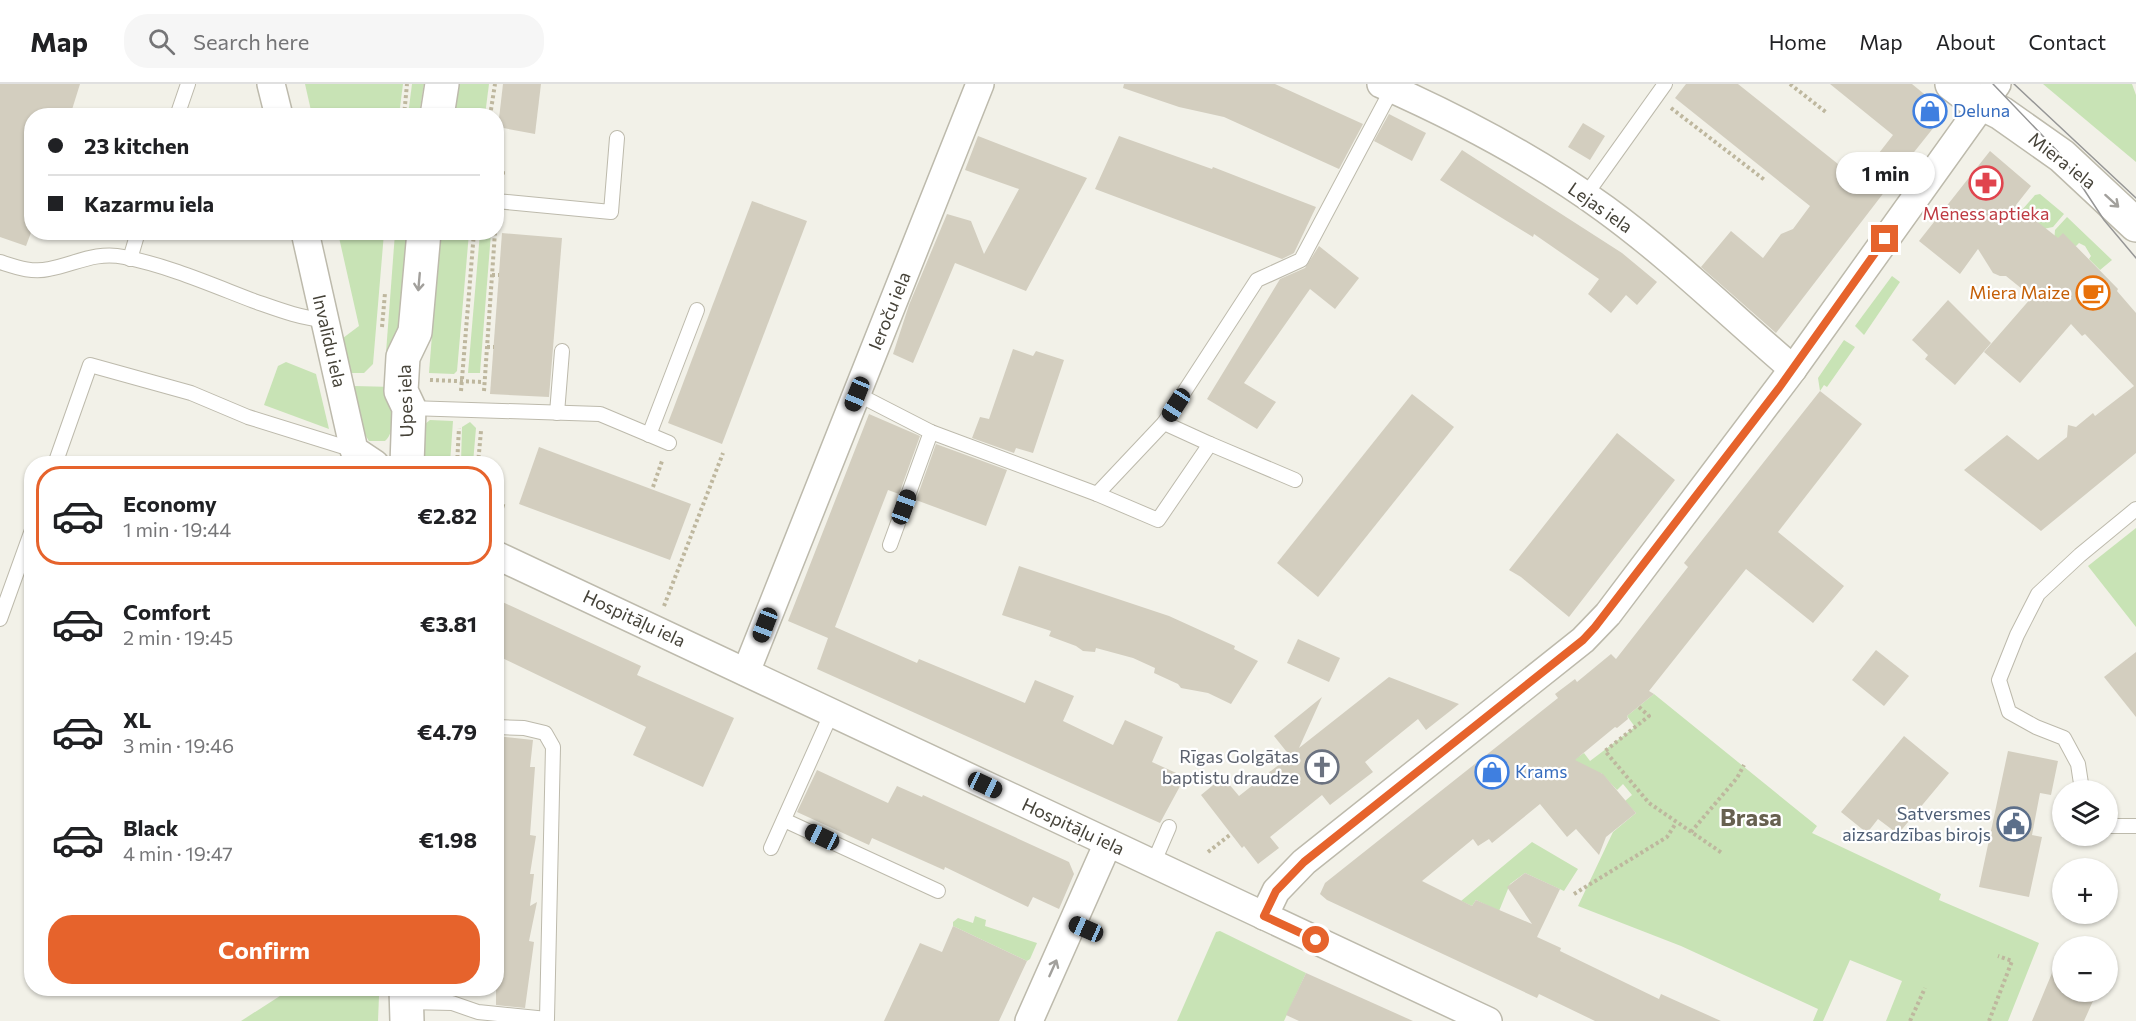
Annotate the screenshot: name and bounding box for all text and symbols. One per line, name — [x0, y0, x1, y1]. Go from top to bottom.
search box — [124, 14, 544, 68]
text: Map — [30, 24, 88, 58]
icon: search — [145, 25, 178, 58]
text: Search here — [193, 28, 309, 55]
text: Home — [1769, 29, 1826, 54]
text: Map — [1859, 29, 1903, 54]
text: About — [1936, 29, 1995, 54]
text: Contact — [2028, 29, 2106, 54]
shop icon: Deluna — [1912, 93, 1948, 129]
place label: Deluna — [1953, 99, 2010, 121]
street label: Miera iela — [2025, 127, 2101, 193]
text: 23 kitchen — [84, 132, 189, 159]
callout: 1 min — [1836, 152, 1934, 194]
text: 1 min — [1862, 161, 1909, 185]
pharmacy icon: Mēness aptieka — [1968, 165, 2004, 201]
street label: Lejas iela — [1564, 177, 1637, 237]
text: Kazarmu iela — [84, 190, 214, 217]
one-way arrow — [2104, 194, 2119, 208]
place label: Mēness aptieka — [1923, 202, 2049, 224]
route end — [1871, 225, 1898, 252]
street label: Ieroču iela — [863, 268, 915, 353]
one-way arrow — [413, 272, 424, 292]
cafe icon: Miera Maize — [2075, 275, 2111, 311]
place label: Miera Maize — [1969, 281, 2070, 303]
street label: Invalīdu iela — [309, 292, 351, 389]
street label: Upes iela — [393, 364, 417, 438]
car — [842, 374, 872, 414]
car — [1159, 385, 1193, 425]
car — [889, 487, 919, 527]
icon: car — [51, 489, 105, 543]
text: Economy — [123, 490, 217, 517]
text: €2.82 — [417, 502, 477, 529]
text: 1 min · 19:44 — [123, 517, 231, 541]
street label: Hospitāļu iela — [579, 585, 689, 652]
icon: car — [51, 597, 105, 651]
text: Comfort — [123, 598, 211, 625]
car — [750, 605, 780, 645]
text: €3.81 — [420, 610, 477, 637]
text: 2 min · 19:45 — [123, 625, 233, 649]
icon: car — [51, 705, 105, 759]
text: XL — [123, 706, 151, 733]
text: €4.79 — [417, 718, 477, 745]
text: 3 min · 19:46 — [123, 733, 234, 757]
place label: Rīgas Golgātas baptistu draudze — [1162, 745, 1299, 788]
church icon: Rīgas Golgātas baptistu draudze — [1304, 749, 1340, 785]
shop icon: Krams — [1474, 754, 1510, 790]
place label: Krams — [1515, 760, 1567, 782]
car — [965, 769, 1005, 801]
map controls — [2052, 780, 2118, 1002]
button: layers — [2052, 780, 2118, 846]
street label: Hospitāļu iela — [1018, 793, 1128, 860]
district label: Brasa — [1720, 802, 1782, 831]
place label: Satversmes aizsardzības birojs — [1842, 802, 1991, 845]
public building icon: Satversmes aizsardzības birojs — [1996, 806, 2032, 842]
icon: car — [51, 813, 105, 867]
text: Black — [123, 814, 178, 841]
car — [802, 821, 842, 853]
text: €1.98 — [419, 826, 477, 853]
text: 4 min · 19:47 — [123, 841, 233, 865]
button: + — [2052, 858, 2118, 924]
car — [1066, 913, 1106, 945]
button: Confirm — [48, 915, 480, 984]
route start — [1302, 926, 1329, 953]
button: − — [2052, 936, 2118, 1002]
one-way arrow — [1048, 959, 1059, 977]

